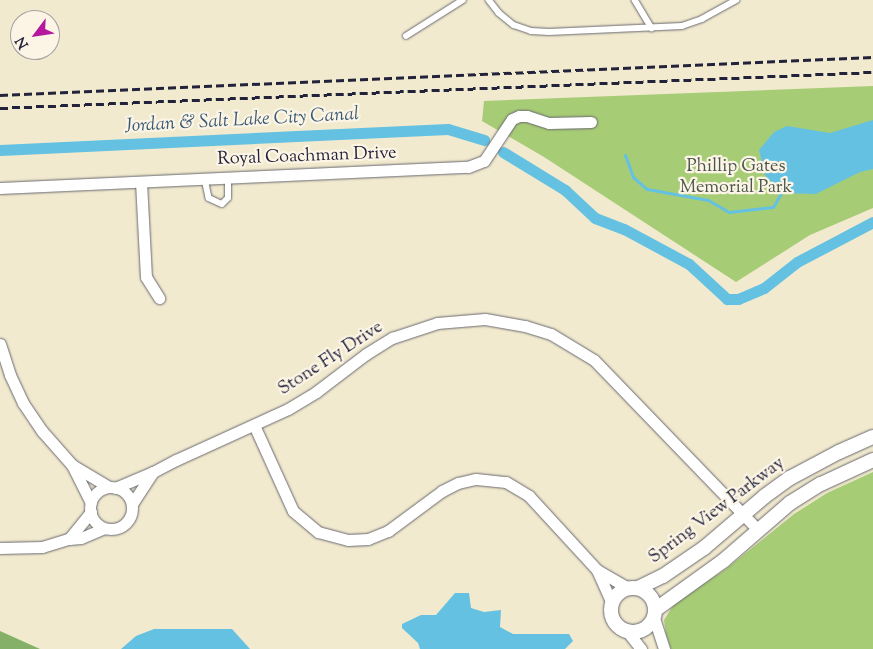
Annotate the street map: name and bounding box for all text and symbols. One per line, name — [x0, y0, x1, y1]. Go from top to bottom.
north arrow — [10, 10, 60, 60]
text: N — [12, 32, 34, 52]
water label: Jordan & Salt Lake City Canal — [124, 103, 360, 139]
street label: Royal Coachman Drive — [217, 143, 397, 171]
park label: Phillip Gates Memorial Park — [680, 157, 792, 200]
street label: Stone Fly Drive — [275, 317, 387, 401]
street label: Spring View Parkway — [645, 453, 789, 569]

